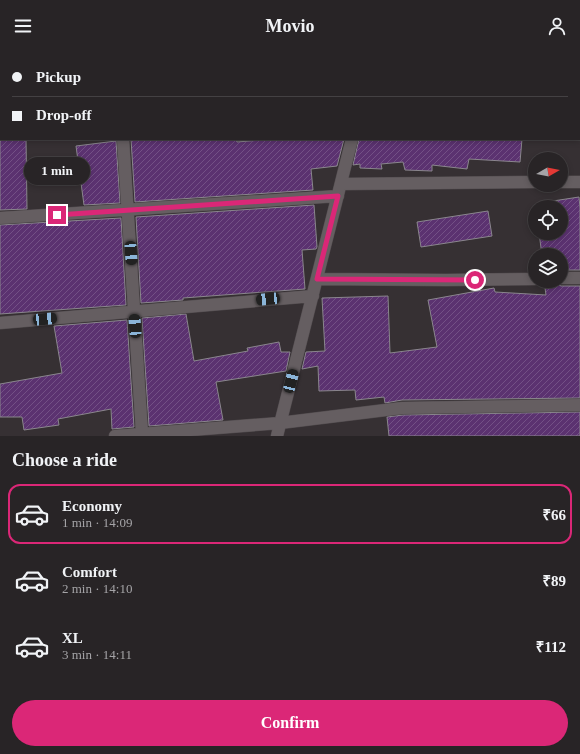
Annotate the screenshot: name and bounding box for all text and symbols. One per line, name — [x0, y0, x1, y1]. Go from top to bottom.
icon: menu — [12, 15, 34, 37]
icon: person — [546, 15, 568, 37]
text: Movio — [266, 16, 315, 36]
text: Pickup — [36, 69, 81, 85]
text: Drop-off — [36, 107, 92, 123]
north arrow — [528, 152, 568, 192]
map controls — [528, 152, 568, 288]
callout: 1 min — [24, 157, 90, 185]
text: 1 min — [41, 163, 73, 178]
button: locate — [528, 200, 568, 240]
route end — [48, 206, 66, 224]
car — [124, 241, 138, 265]
button: layers — [528, 248, 568, 288]
route start — [466, 271, 484, 289]
car — [256, 292, 280, 306]
car — [33, 312, 57, 326]
car — [128, 314, 142, 338]
car — [282, 368, 300, 394]
text: Choose a ride — [12, 450, 117, 470]
icon: car — [14, 496, 50, 532]
text: Economy — [62, 498, 122, 514]
text: ₹66 — [542, 507, 566, 523]
text: 1 min · 14:09 — [62, 515, 132, 530]
icon: car — [14, 562, 50, 598]
text: Comfort — [62, 564, 117, 580]
text: ₹89 — [542, 573, 566, 589]
text: 2 min · 14:10 — [62, 581, 132, 596]
icon: car — [14, 628, 50, 664]
text: XL — [62, 630, 83, 646]
text: ₹112 — [536, 639, 566, 655]
text: 3 min · 14:11 — [62, 647, 132, 662]
button: Confirm — [12, 700, 568, 746]

